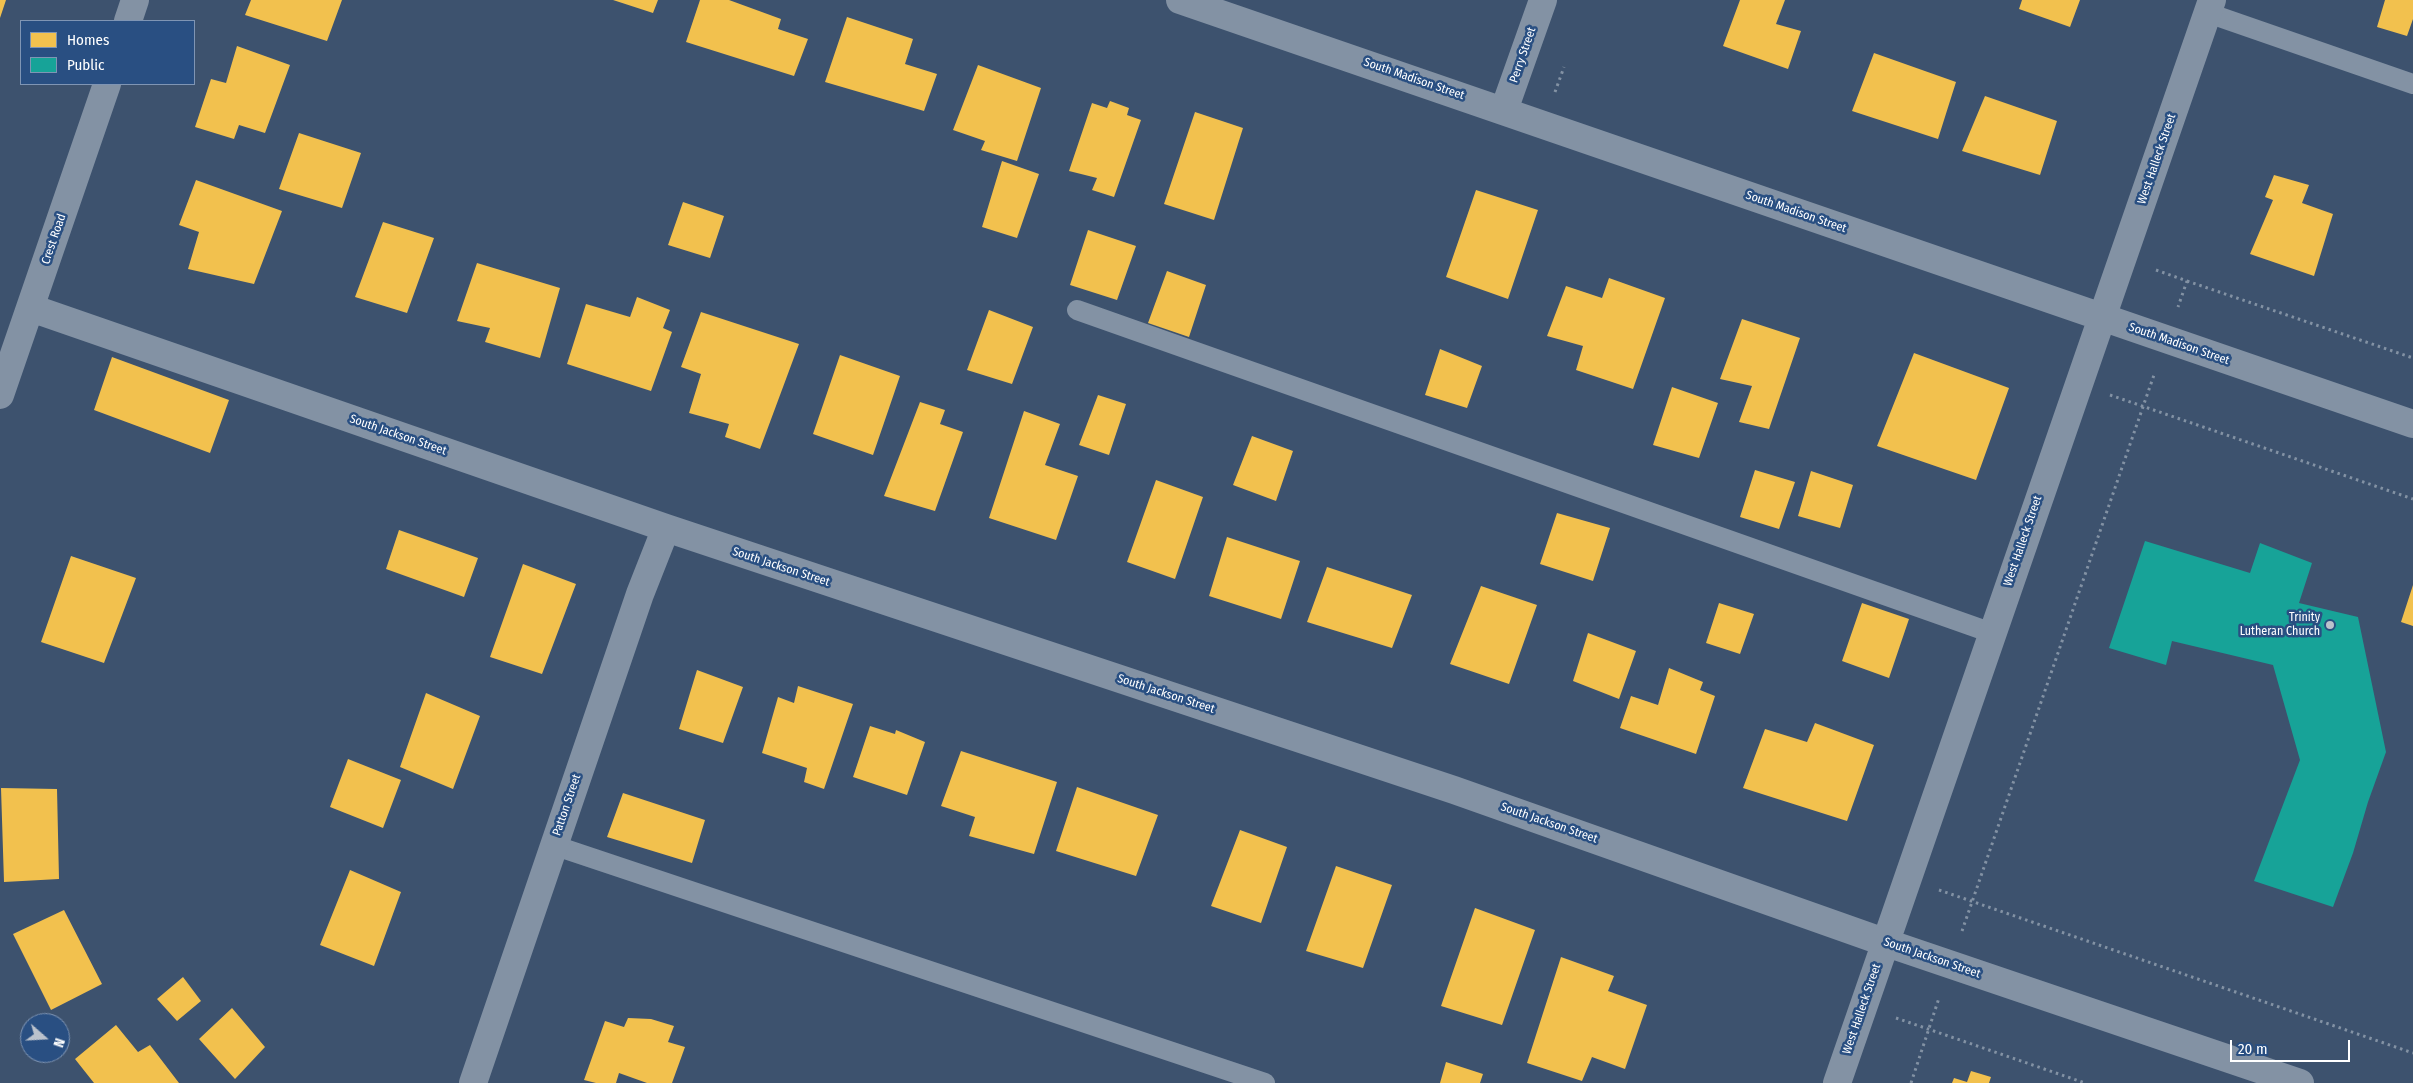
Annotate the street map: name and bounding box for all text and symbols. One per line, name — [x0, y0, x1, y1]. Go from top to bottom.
legend — [20, 20, 195, 85]
street label: Perry Street — [1507, 25, 1539, 85]
text: Homes — [67, 31, 109, 49]
street label: South Madison Street — [1362, 55, 1466, 103]
text: Public — [67, 56, 104, 74]
street label: West Halleck Street — [2135, 112, 2179, 206]
street label: South Madison Street — [1744, 188, 1848, 236]
street label: Crest Road — [39, 212, 69, 266]
street label: South Madison Street — [2127, 320, 2231, 368]
street label: South Jackson Street — [348, 412, 448, 458]
street label: West Halleck Street — [2001, 494, 2045, 588]
street label: South Jackson Street — [730, 544, 832, 590]
place label: Trinity Lutheran Church — [2240, 611, 2320, 639]
marker: Trinity Lutheran Church — [2324, 619, 2336, 631]
street label: South Jackson Street — [1115, 671, 1217, 717]
street label: Patton Street — [550, 772, 584, 838]
street label: South Jackson Street — [1499, 800, 1599, 846]
street label: South Jackson Street — [1882, 935, 1982, 981]
street label: West Halleck Street — [1840, 962, 1884, 1056]
north arrow — [20, 1013, 70, 1063]
scale bar — [2233, 1030, 2353, 1062]
text: N — [49, 1036, 68, 1049]
text: 20 m — [2238, 1040, 2268, 1058]

